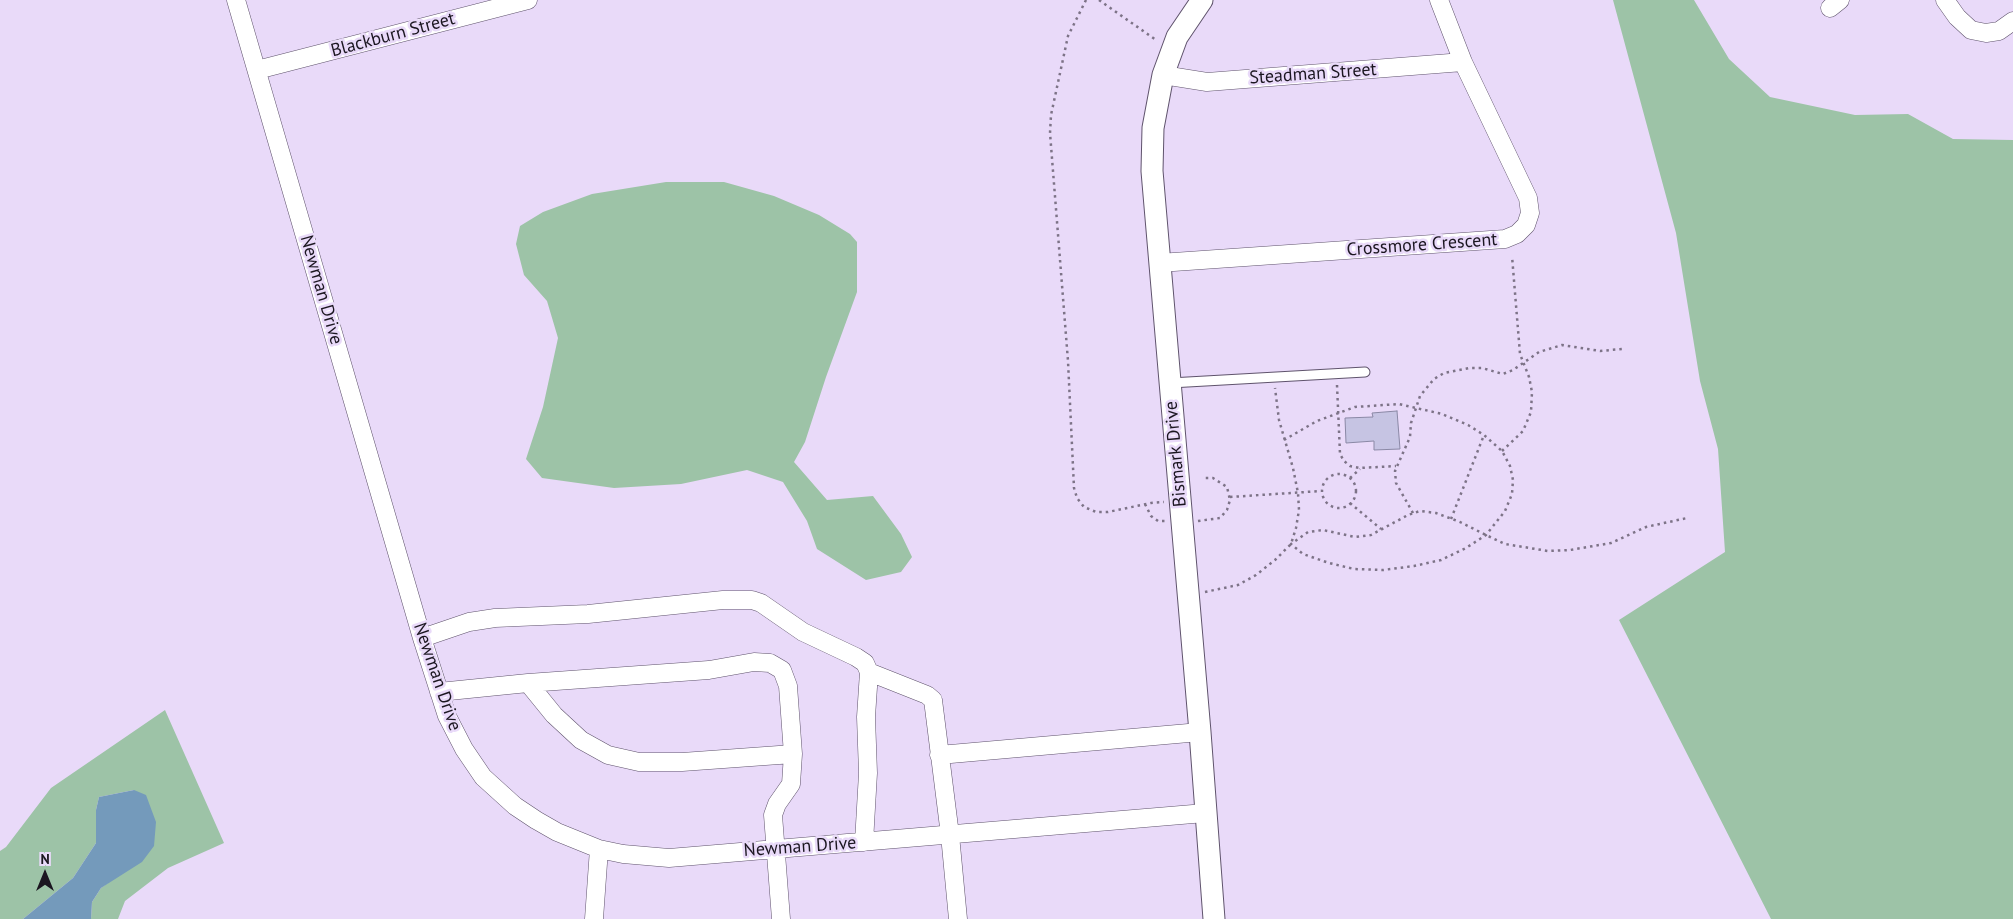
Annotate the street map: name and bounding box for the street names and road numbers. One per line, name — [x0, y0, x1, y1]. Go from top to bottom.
street label: Blackburn Street — [329, 8, 457, 62]
street label: Steadman Street — [1249, 59, 1377, 89]
street label: Crossmore Crescent — [1346, 229, 1498, 261]
street label: Newman Drive — [295, 233, 347, 347]
street label: Bismark Drive — [1161, 400, 1191, 508]
street label: Newman Drive — [408, 620, 466, 734]
street label: Newman Drive — [743, 832, 857, 862]

